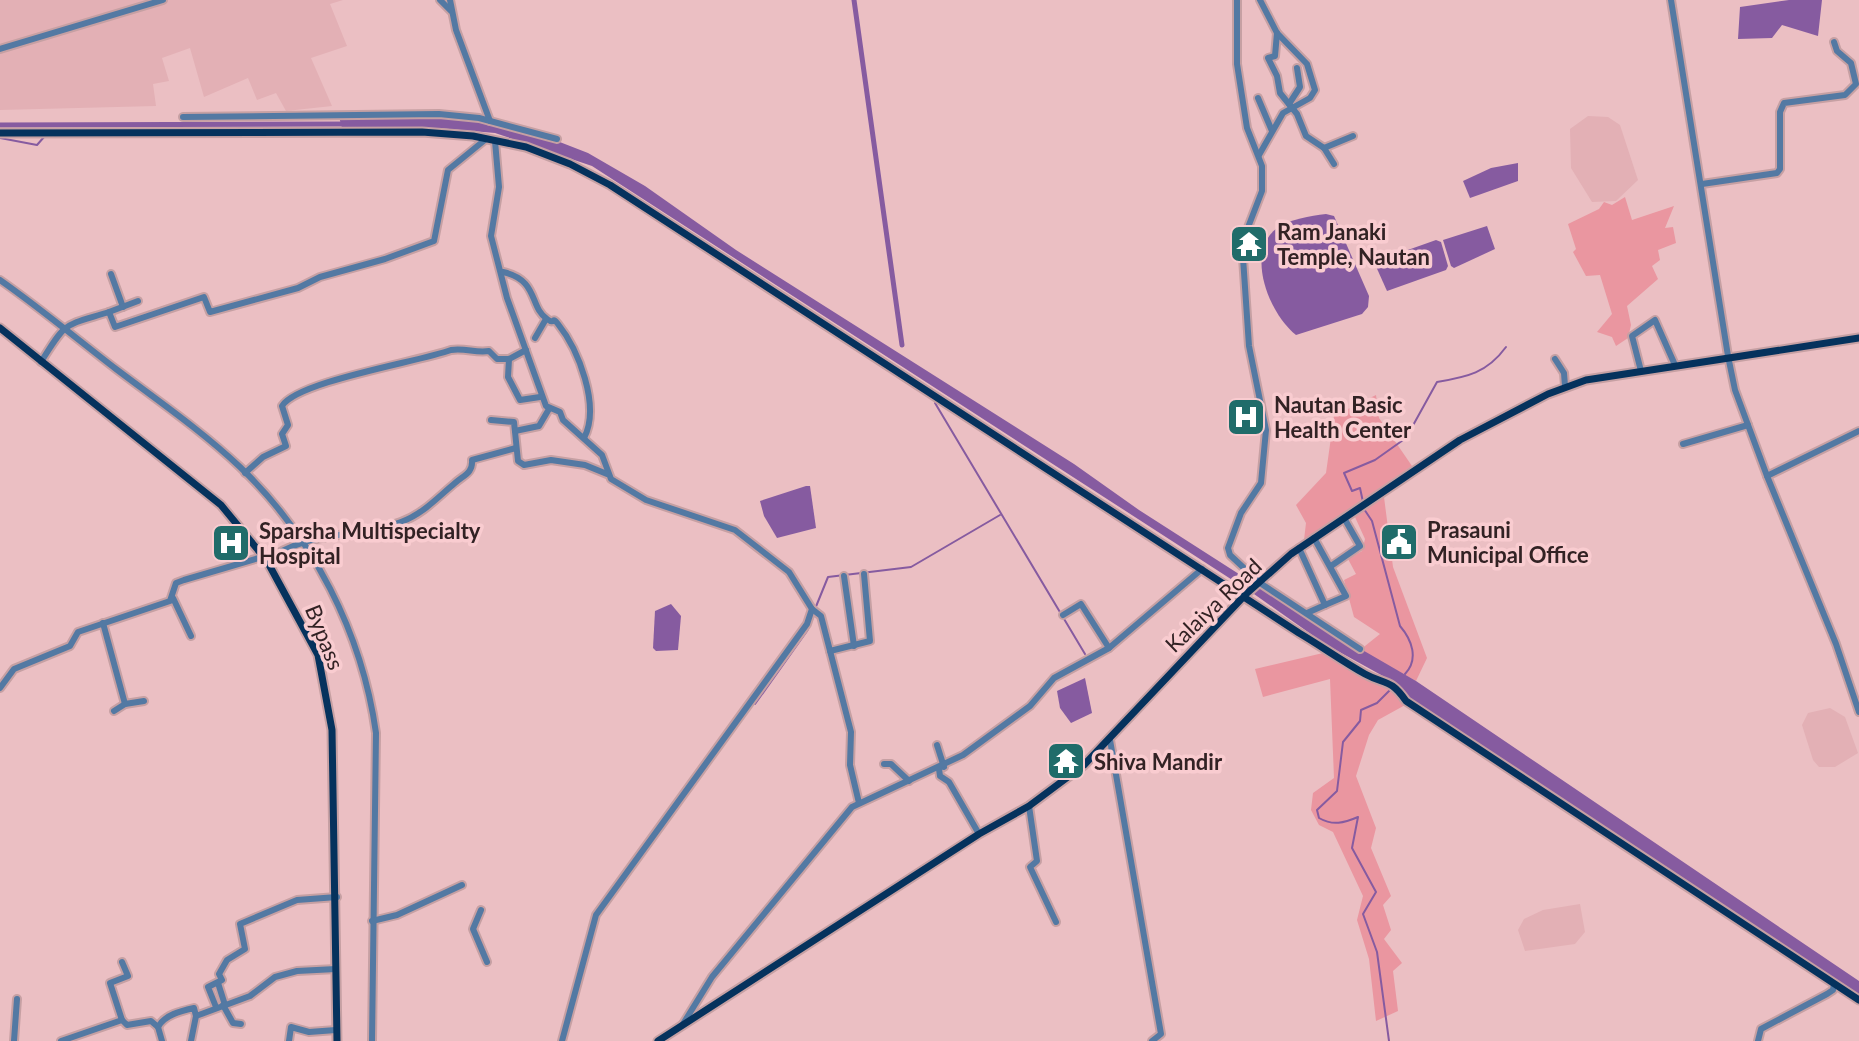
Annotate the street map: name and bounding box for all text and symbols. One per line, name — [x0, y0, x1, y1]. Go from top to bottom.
place label: Ram Janaki Temple, Nautan — [1277, 218, 1430, 270]
temple icon: Ram Janaki Temple, Nautan — [1228, 223, 1270, 265]
place label: Nautan Basic Health Center — [1274, 391, 1412, 443]
hospital icon: Nautan Basic Health Center — [1225, 396, 1267, 438]
place label: Prasauni Municipal Office — [1427, 516, 1589, 568]
place label: Sparsha Multispecialty Hospital — [259, 517, 481, 569]
public building icon: Prasauni Municipal Office — [1378, 521, 1420, 563]
hospital icon: Sparsha Multispecialty Hospital — [210, 522, 252, 564]
street label: Kalaiya Road — [1159, 552, 1267, 658]
street label: Bypass — [300, 601, 350, 673]
temple icon: Shiva Mandir — [1045, 740, 1087, 782]
place label: Shiva Mandir — [1094, 748, 1223, 775]

